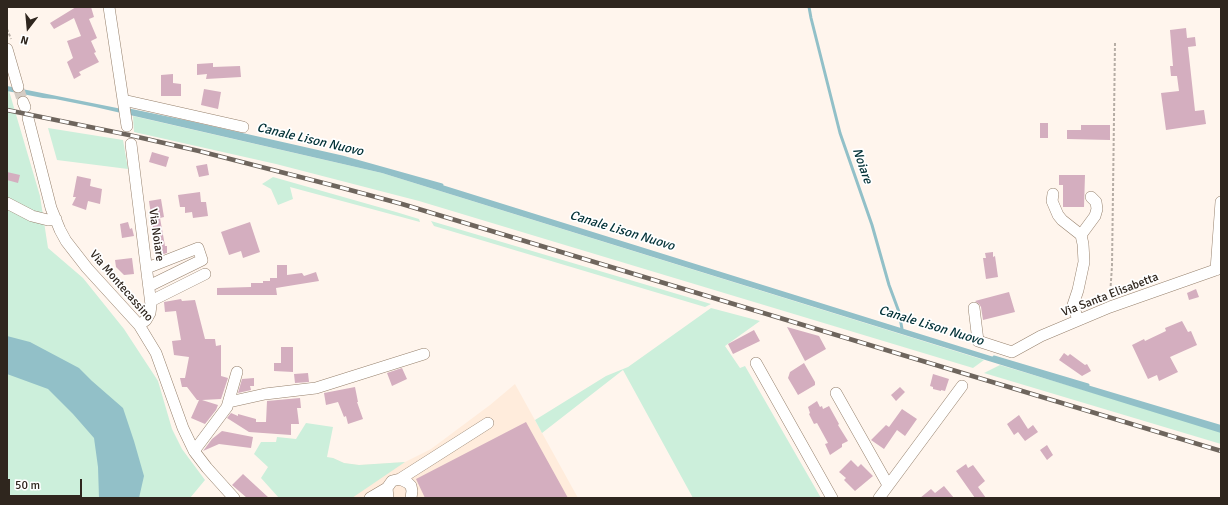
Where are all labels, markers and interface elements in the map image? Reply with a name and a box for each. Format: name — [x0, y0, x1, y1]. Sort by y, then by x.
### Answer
north arrow — [8, 8, 48, 48]
text: N — [19, 33, 30, 47]
water label: Canale Lison Nuovo — [255, 120, 365, 160]
water label: Noiare — [849, 146, 875, 186]
street label: Via Noiare — [145, 208, 167, 262]
water label: Canale Lison Nuovo — [568, 208, 676, 254]
street label: Via Montecassino — [86, 247, 156, 325]
street label: Via Santa Elisabetta — [1059, 270, 1161, 320]
water label: Canale Lison Nuovo — [877, 303, 985, 349]
scale bar — [10, 471, 84, 497]
text: 50 m — [15, 478, 40, 493]

